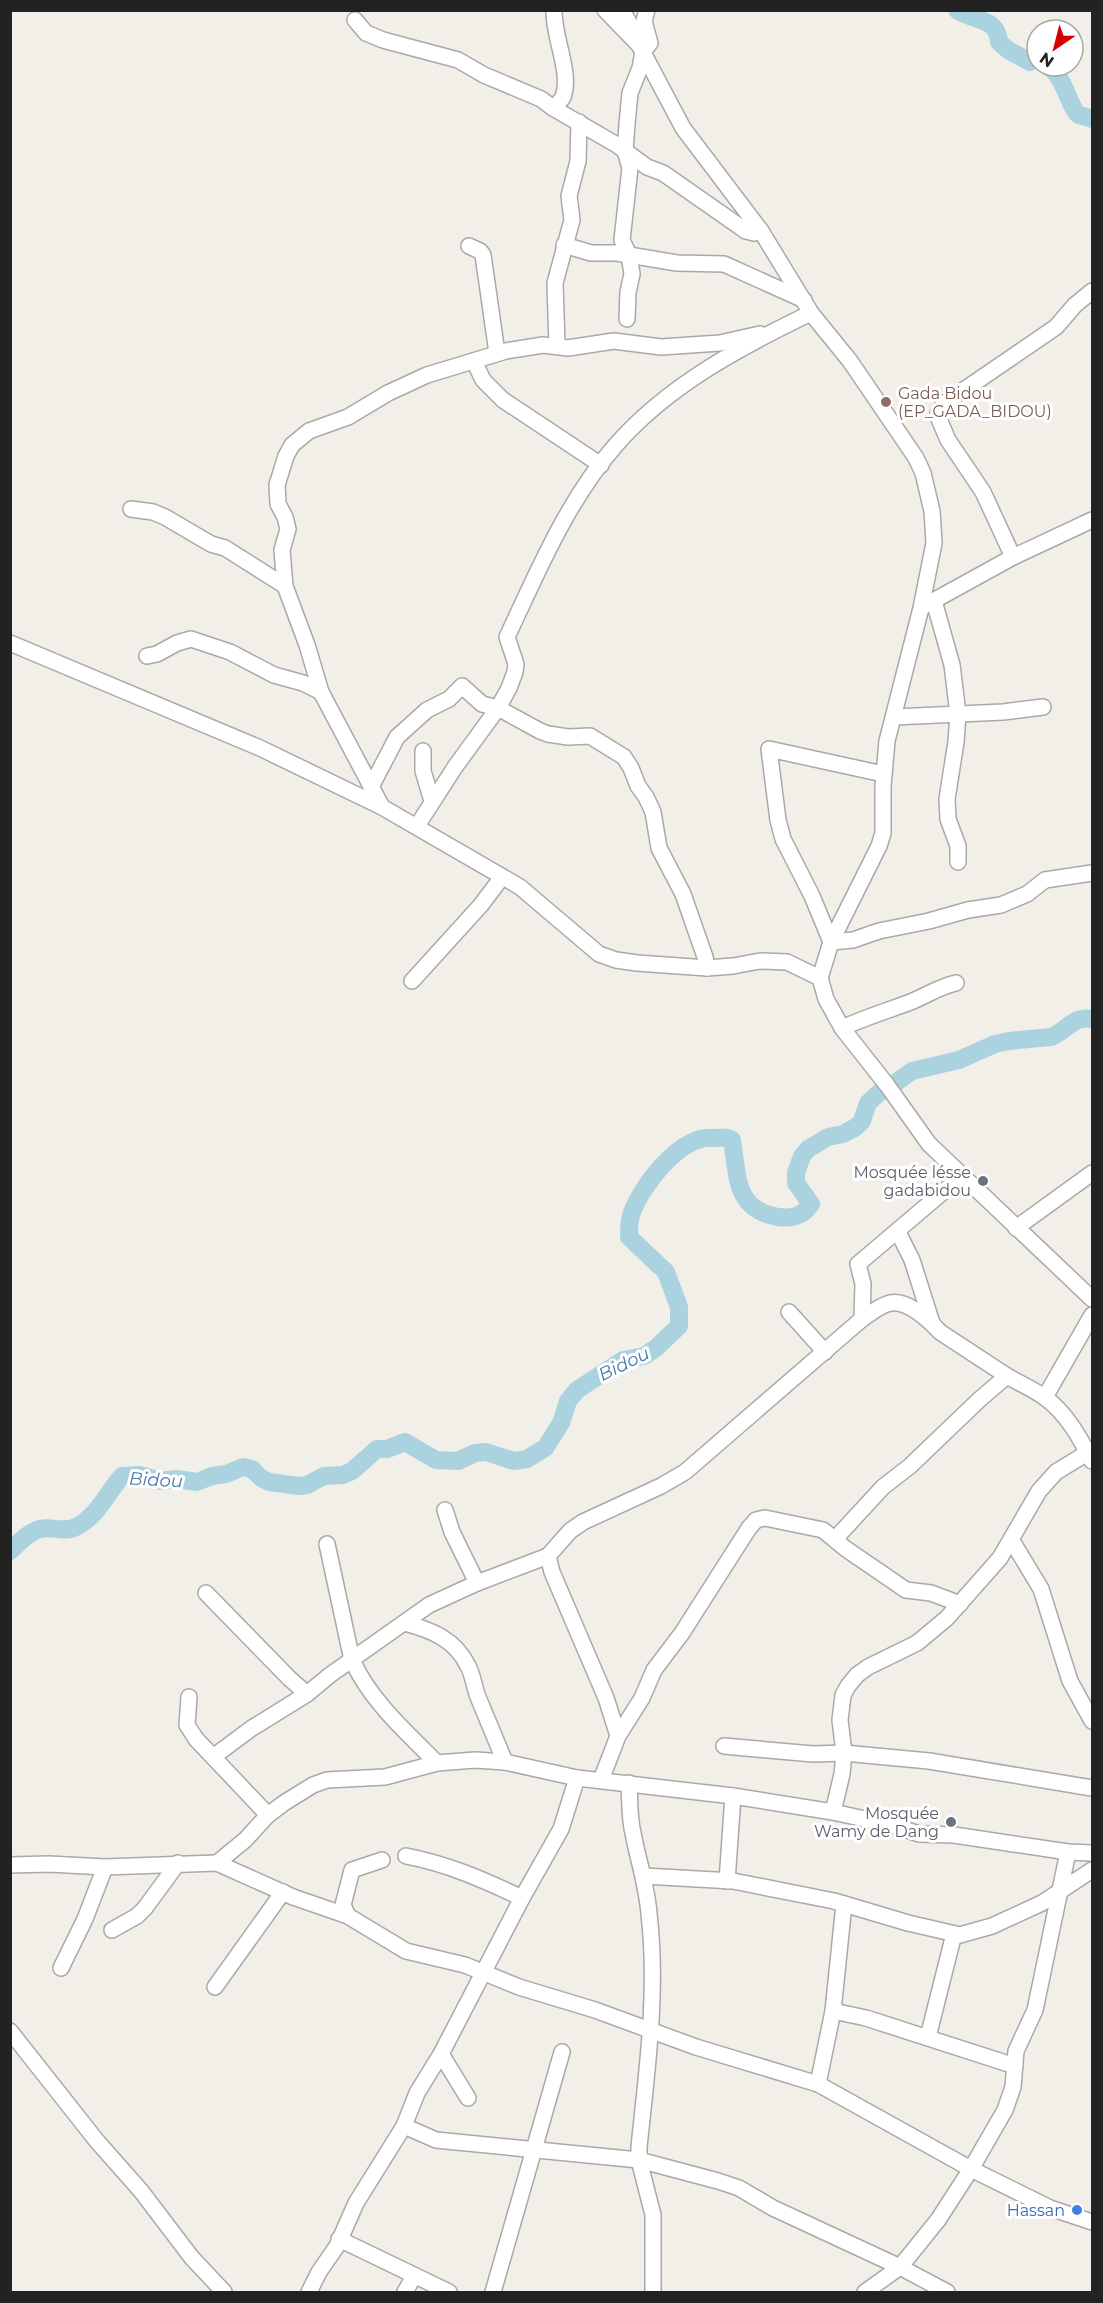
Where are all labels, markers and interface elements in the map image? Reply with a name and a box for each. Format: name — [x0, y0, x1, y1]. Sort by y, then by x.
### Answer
north arrow — [1025, 18, 1085, 78]
text: N — [1036, 48, 1057, 71]
place label: Gada Bidou (EP_GADA_BIDOU) — [898, 384, 1052, 421]
marker: Gada Bidou (EP_GADA_BIDOU) — [879, 395, 893, 409]
place label: Mosquée lésse gadabidou — [854, 1163, 971, 1200]
marker: Mosquée lésse gadabidou — [976, 1174, 990, 1188]
water label: Bidou — [595, 1342, 653, 1386]
water label: Bidou — [128, 1468, 184, 1492]
place label: Mosquée Wamy de Dang — [814, 1804, 939, 1841]
marker: Mosquée Wamy de Dang — [944, 1815, 958, 1829]
place label: Hassan — [1007, 2201, 1065, 2220]
marker: Hassan — [1070, 2203, 1084, 2217]

